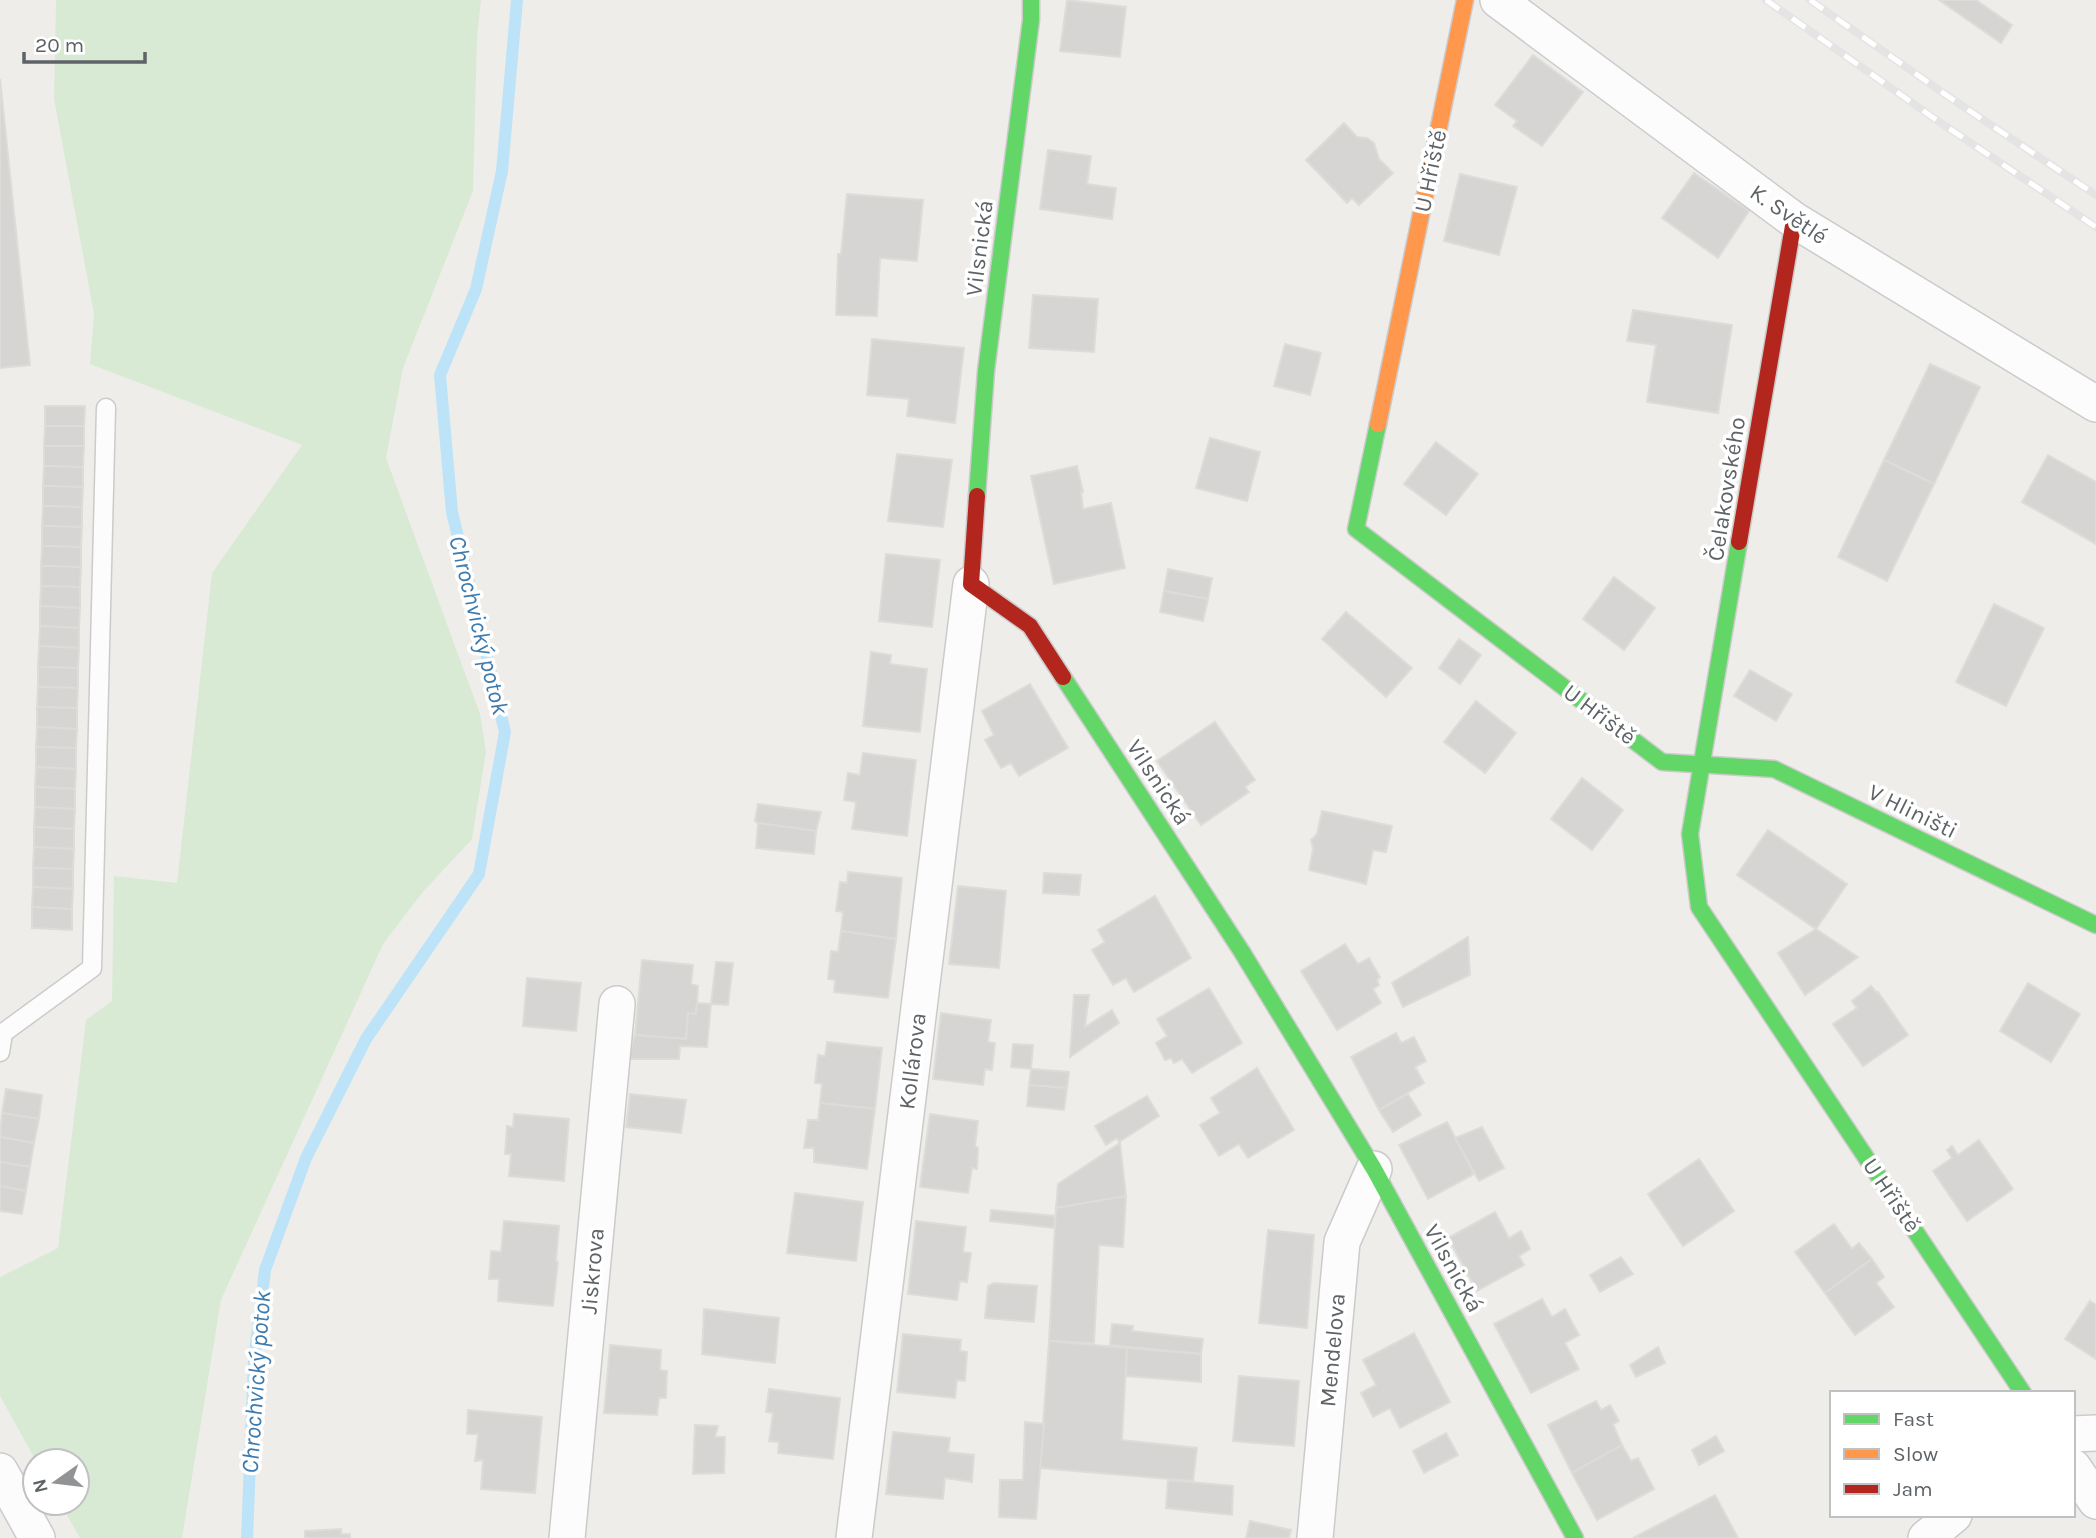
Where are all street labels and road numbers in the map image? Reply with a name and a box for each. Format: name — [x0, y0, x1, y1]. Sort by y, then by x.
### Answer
street label: U Hřiště — [1409, 127, 1452, 215]
street label: K. Světlé — [1745, 179, 1833, 250]
street label: Vilsnická — [960, 199, 999, 298]
street label: Čelakovského — [1702, 415, 1751, 563]
street label: U Hřiště — [1558, 678, 1641, 750]
street label: Vilsnická — [1121, 734, 1196, 830]
street label: V Hliništi — [1864, 778, 1962, 844]
street label: Kollárova — [893, 1011, 932, 1111]
street label: U Hřiště — [1857, 1153, 1926, 1237]
street label: Vilsnická — [1418, 1219, 1489, 1317]
street label: Jiskrova — [575, 1227, 610, 1315]
street label: Mendelova — [1314, 1292, 1351, 1408]

